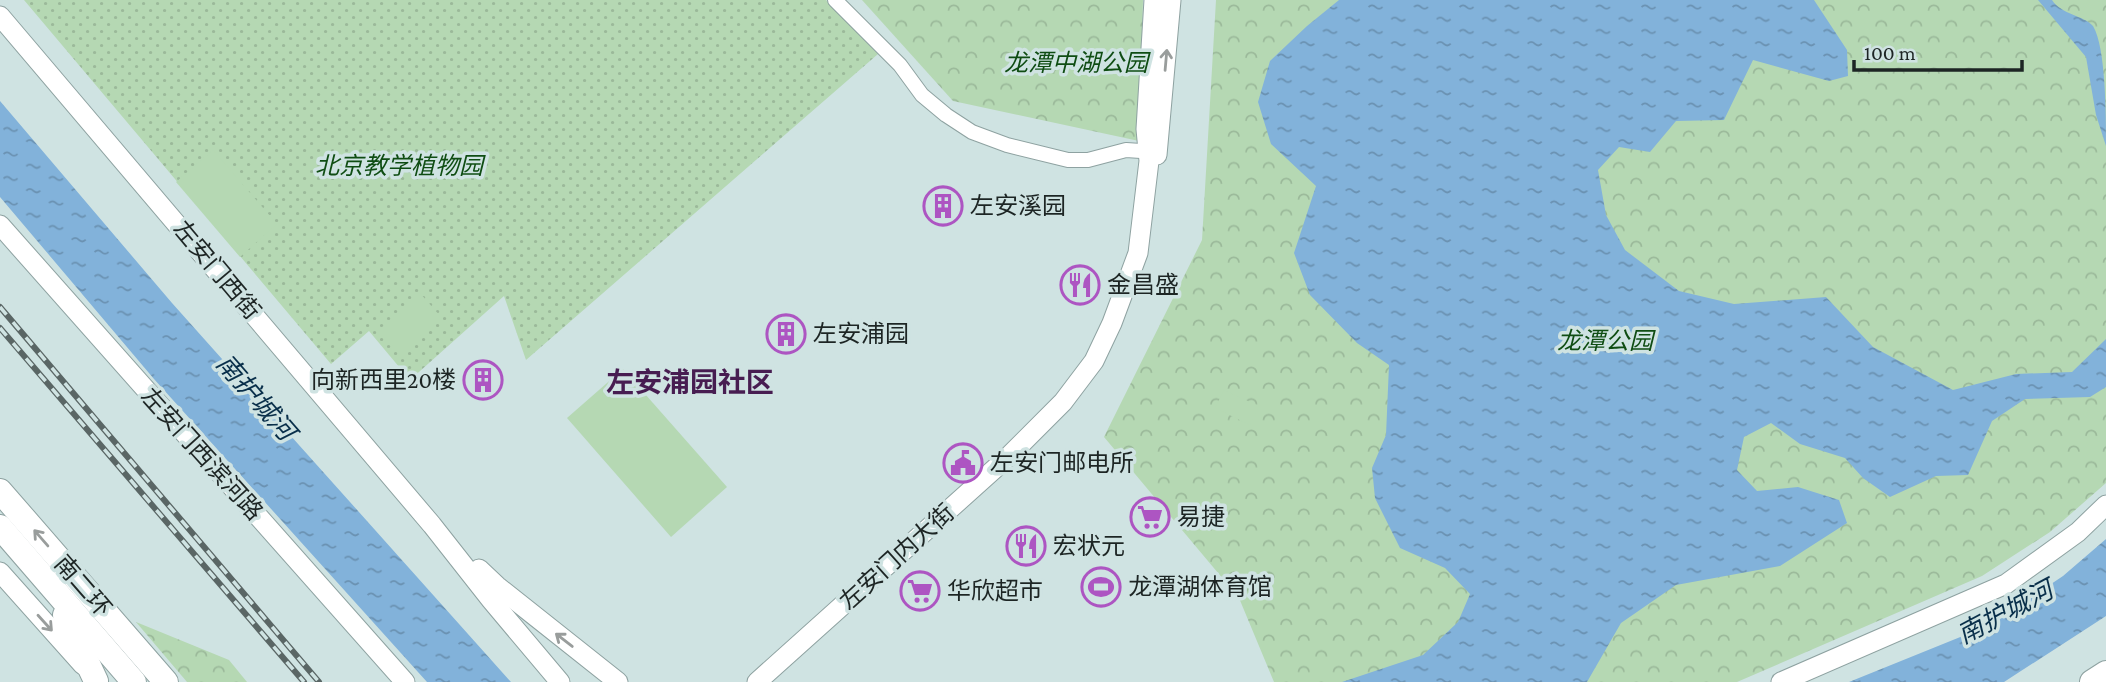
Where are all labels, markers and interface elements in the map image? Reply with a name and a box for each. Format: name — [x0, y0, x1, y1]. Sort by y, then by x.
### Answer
scale bar — [1854, 28, 2022, 72]
text: 100 m — [1864, 41, 1916, 65]
park label: 龙潭中湖公园 — [1004, 49, 1151, 76]
one-way arrow — [1160, 49, 1173, 72]
park label: 北京教学植物园 — [315, 152, 486, 179]
building icon: 左安溪园 — [922, 185, 964, 227]
place label: 左安溪园 — [970, 192, 1066, 219]
street label: 左安门西街 — [168, 215, 266, 324]
restaurant icon: 金昌盛 — [1059, 264, 1101, 306]
place label: 金昌盛 — [1107, 271, 1179, 298]
building icon: 左安浦园 — [765, 313, 807, 355]
place label: 左安浦园 — [813, 320, 909, 347]
park label: 龙潭公园 — [1557, 327, 1656, 354]
water label: 南护城河 — [211, 349, 304, 450]
building icon: 向新西里20楼 — [462, 359, 504, 401]
place label: 向新西里20楼 — [311, 366, 456, 393]
district label: 左安浦园社区 — [606, 367, 774, 398]
street label: 左安门西滨河路 — [136, 382, 269, 525]
public building icon: 左安门邮电所 — [942, 442, 984, 484]
place label: 左安门邮电所 — [990, 449, 1134, 476]
supermarket icon: 易捷 — [1129, 496, 1171, 538]
street label: 左安门内大街 — [834, 498, 959, 615]
place label: 易捷 — [1177, 503, 1225, 530]
restaurant icon: 宏状元 — [1005, 525, 1047, 567]
one-way arrow — [33, 529, 49, 547]
place label: 宏状元 — [1053, 532, 1125, 559]
street label: 南二环 — [50, 550, 117, 622]
sports icon: 龙潭湖体育馆 — [1080, 566, 1122, 608]
supermarket icon: 华欣超市 — [899, 570, 941, 612]
place label: 龙潭湖体育馆 — [1128, 573, 1272, 600]
water label: 南护城河 — [1953, 573, 2062, 650]
place label: 华欣超市 — [947, 577, 1043, 604]
one-way arrow — [37, 614, 53, 632]
one-way arrow — [556, 632, 574, 647]

